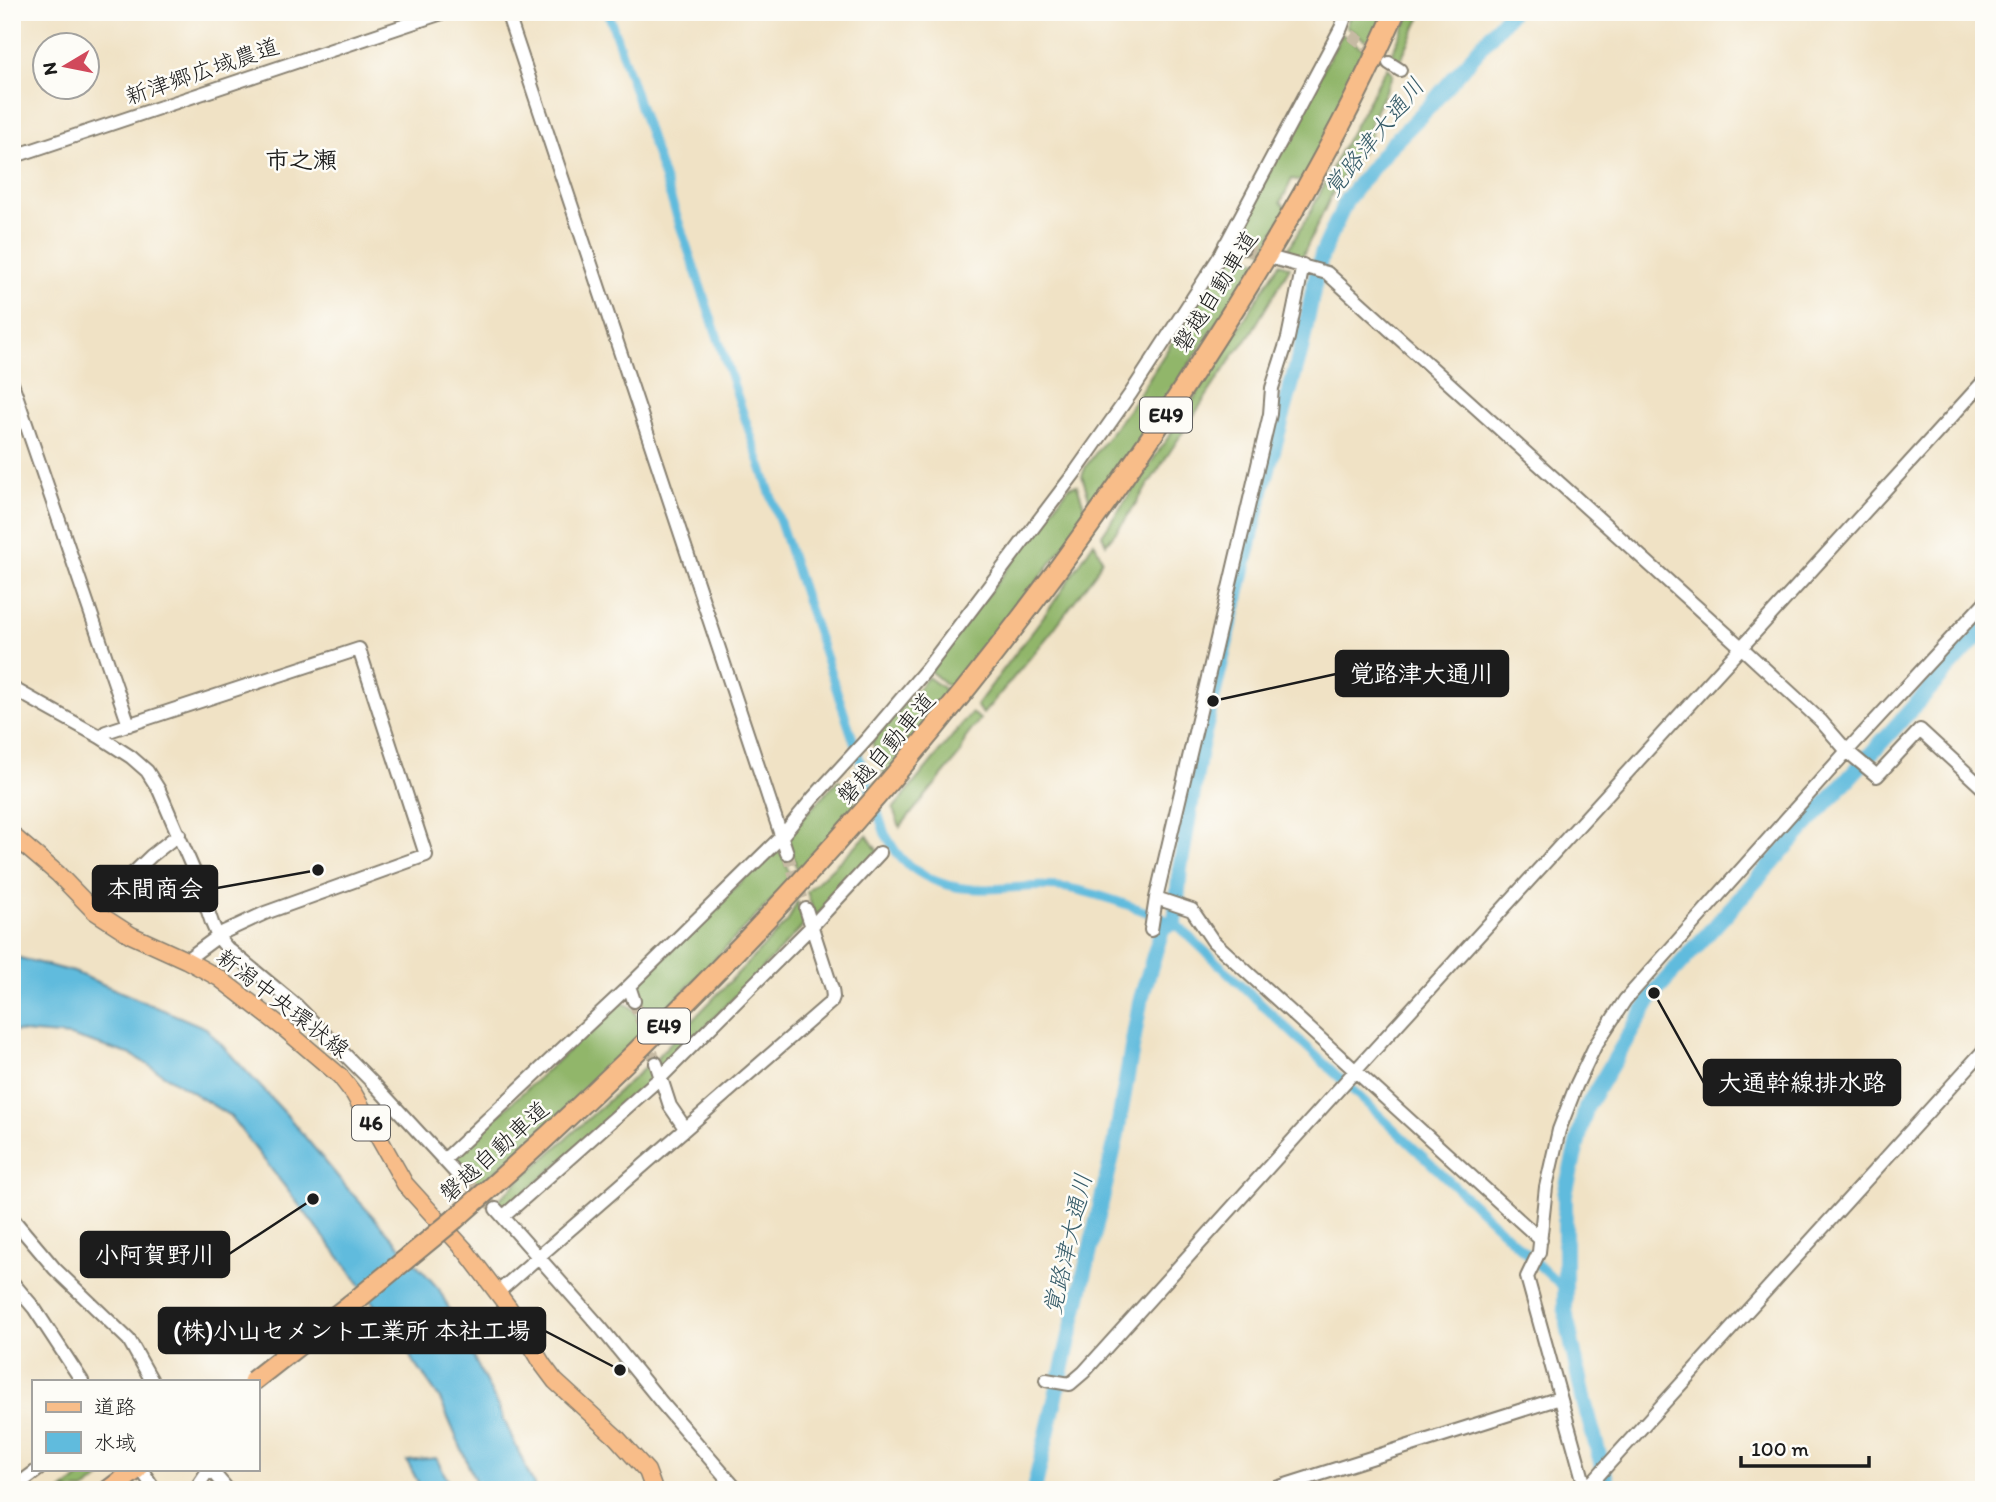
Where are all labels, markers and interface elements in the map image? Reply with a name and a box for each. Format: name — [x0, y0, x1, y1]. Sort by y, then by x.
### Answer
north arrow — [32, 32, 102, 102]
street label: 新津郷広域農道 — [121, 32, 283, 110]
text: N — [37, 61, 62, 77]
water label: 覚路津大通川 — [1317, 72, 1430, 202]
district label: 市之瀬 — [265, 145, 337, 174]
street label: 磐越自動車道 — [1167, 225, 1263, 357]
road number: E49 — [1140, 398, 1192, 432]
callout: 覚路津大通川 — [1336, 651, 1508, 696]
text: 覚路津大通川 — [1350, 659, 1494, 688]
street label: 磐越自動車道 — [831, 686, 941, 810]
callout: 本間商会 — [93, 866, 217, 911]
text: 本間商会 — [107, 874, 203, 903]
street label: 新潟中央環状線 — [211, 942, 355, 1064]
road number: E49 — [638, 1009, 690, 1044]
callout: 大通幹線排水路 — [1704, 1060, 1900, 1105]
text: 大通幹線排水路 — [1718, 1068, 1886, 1097]
street label: 磐越自動車道 — [433, 1094, 555, 1208]
road number: 46 — [352, 1106, 390, 1140]
water label: 覚路津大通川 — [1037, 1170, 1098, 1317]
callout: 小阿賀野川 — [81, 1232, 229, 1277]
text: 小阿賀野川 — [95, 1240, 215, 1269]
callout: (株)小山セメント工業所 本社工場 — [159, 1308, 545, 1353]
text: (株)小山セメント工業所 本社工場 — [173, 1316, 531, 1346]
legend — [32, 1380, 259, 1470]
text: 道路 — [94, 1394, 136, 1419]
scale bar — [1741, 1425, 1868, 1469]
text: 水域 — [94, 1430, 136, 1455]
text: 100 m — [1751, 1436, 1809, 1461]

